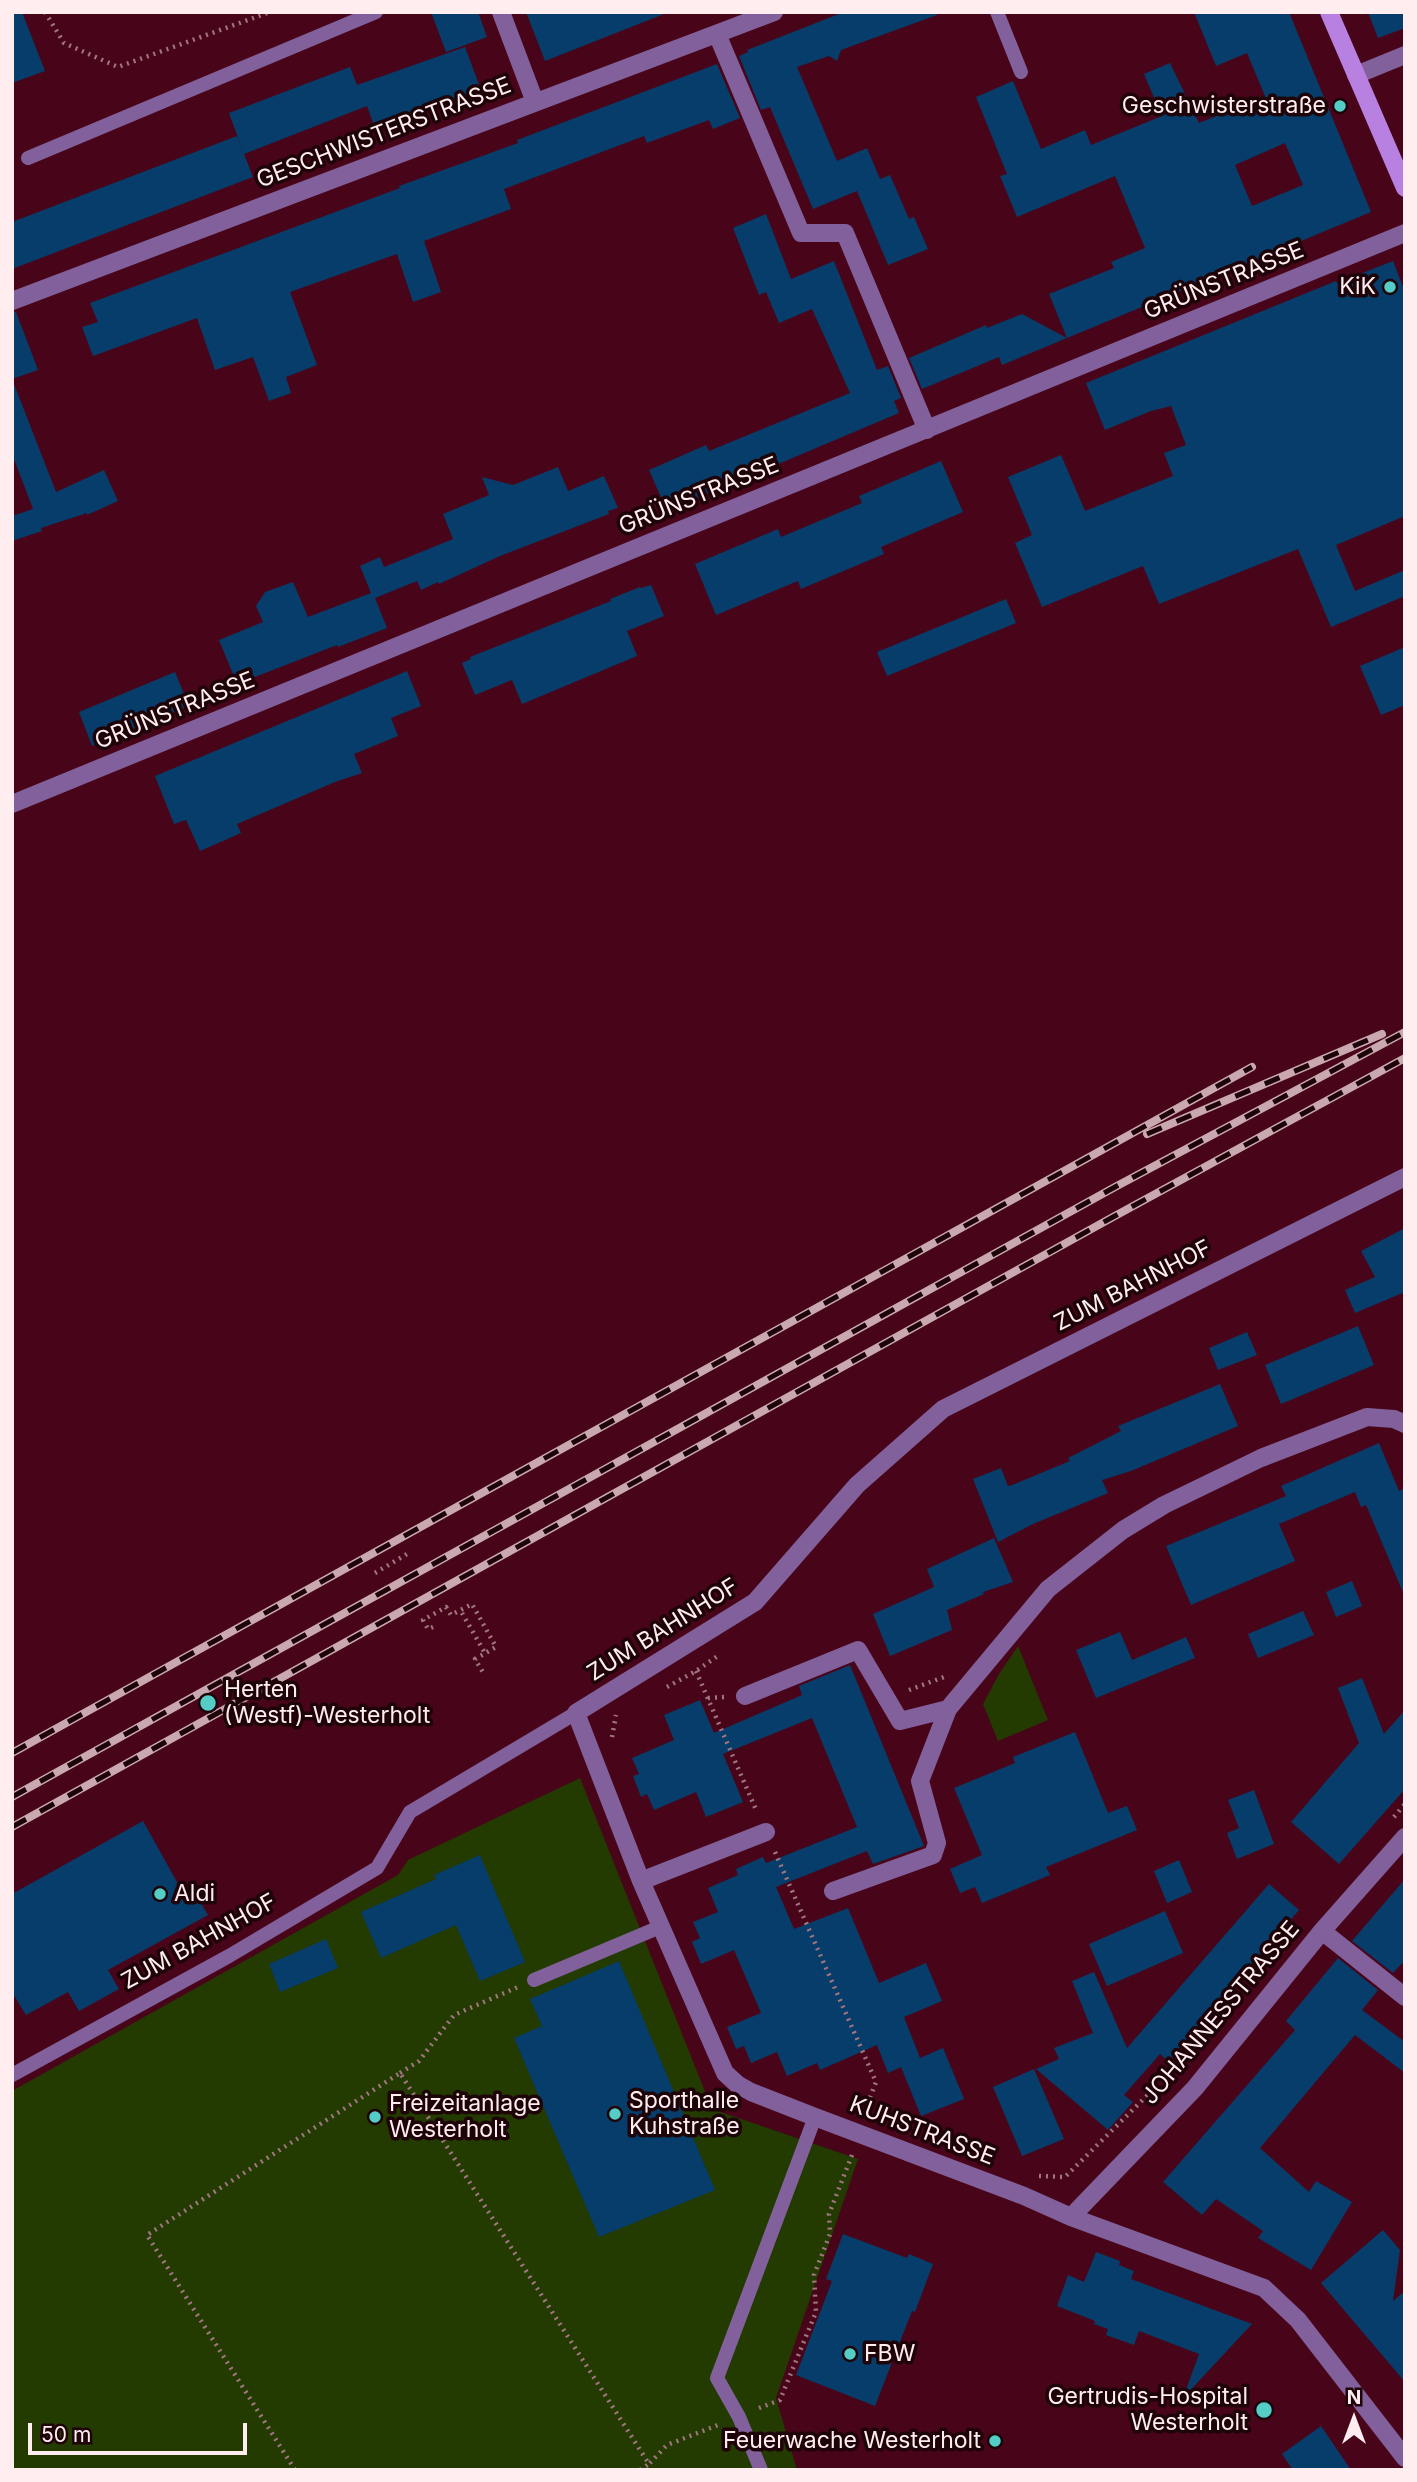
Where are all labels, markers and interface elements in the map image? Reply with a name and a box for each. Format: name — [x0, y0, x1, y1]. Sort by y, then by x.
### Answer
street label: GESCHWISTERSTRASSE — [253, 72, 515, 194]
place label: Geschwisterstraße — [1122, 92, 1326, 120]
marker: Geschwisterstraße — [1332, 98, 1348, 114]
street label: GRÜNSTRASSE — [1140, 236, 1308, 326]
place label: KiK — [1339, 273, 1376, 301]
marker: KiK — [1382, 279, 1398, 295]
street label: GRÜNSTRASSE — [615, 451, 783, 541]
street label: GRÜNSTRASSE — [91, 666, 259, 756]
street label: ZUM BAHNHOF — [1050, 1235, 1216, 1337]
street label: ZUM BAHNHOF — [583, 1573, 743, 1687]
place label: Herten (Westf)-Westerholt — [224, 1676, 430, 1730]
marker: Herten (Westf)-Westerholt — [198, 1693, 218, 1713]
place label: Aldi — [174, 1880, 215, 1908]
marker: Aldi — [152, 1886, 168, 1902]
street label: ZUM BAHNHOF — [117, 1888, 281, 1996]
street label: JOHANNESSTRASSE — [1136, 1916, 1306, 2110]
place label: Sporthalle Kuhstraße — [629, 2087, 740, 2141]
place label: Freizeitanlage Westerholt — [389, 2090, 541, 2144]
street label: KUHSTRASSE — [846, 2091, 998, 2171]
marker: Sporthalle Kuhstraße — [607, 2106, 623, 2122]
marker: Freizeitanlage Westerholt — [367, 2109, 383, 2125]
place label: FBW — [864, 2340, 915, 2368]
marker: FBW — [842, 2346, 858, 2362]
place label: Gertrudis-Hospital Westerholt — [1047, 2383, 1248, 2437]
north arrow — [1319, 2384, 1389, 2454]
text: N — [1347, 2386, 1361, 2409]
marker: Gertrudis-Hospital Westerholt — [1254, 2400, 1274, 2420]
scale bar — [32, 2408, 250, 2452]
text: 50 m — [41, 2422, 91, 2447]
place label: Feuerwache Westerholt — [723, 2427, 981, 2455]
marker: Feuerwache Westerholt — [987, 2433, 1003, 2449]

